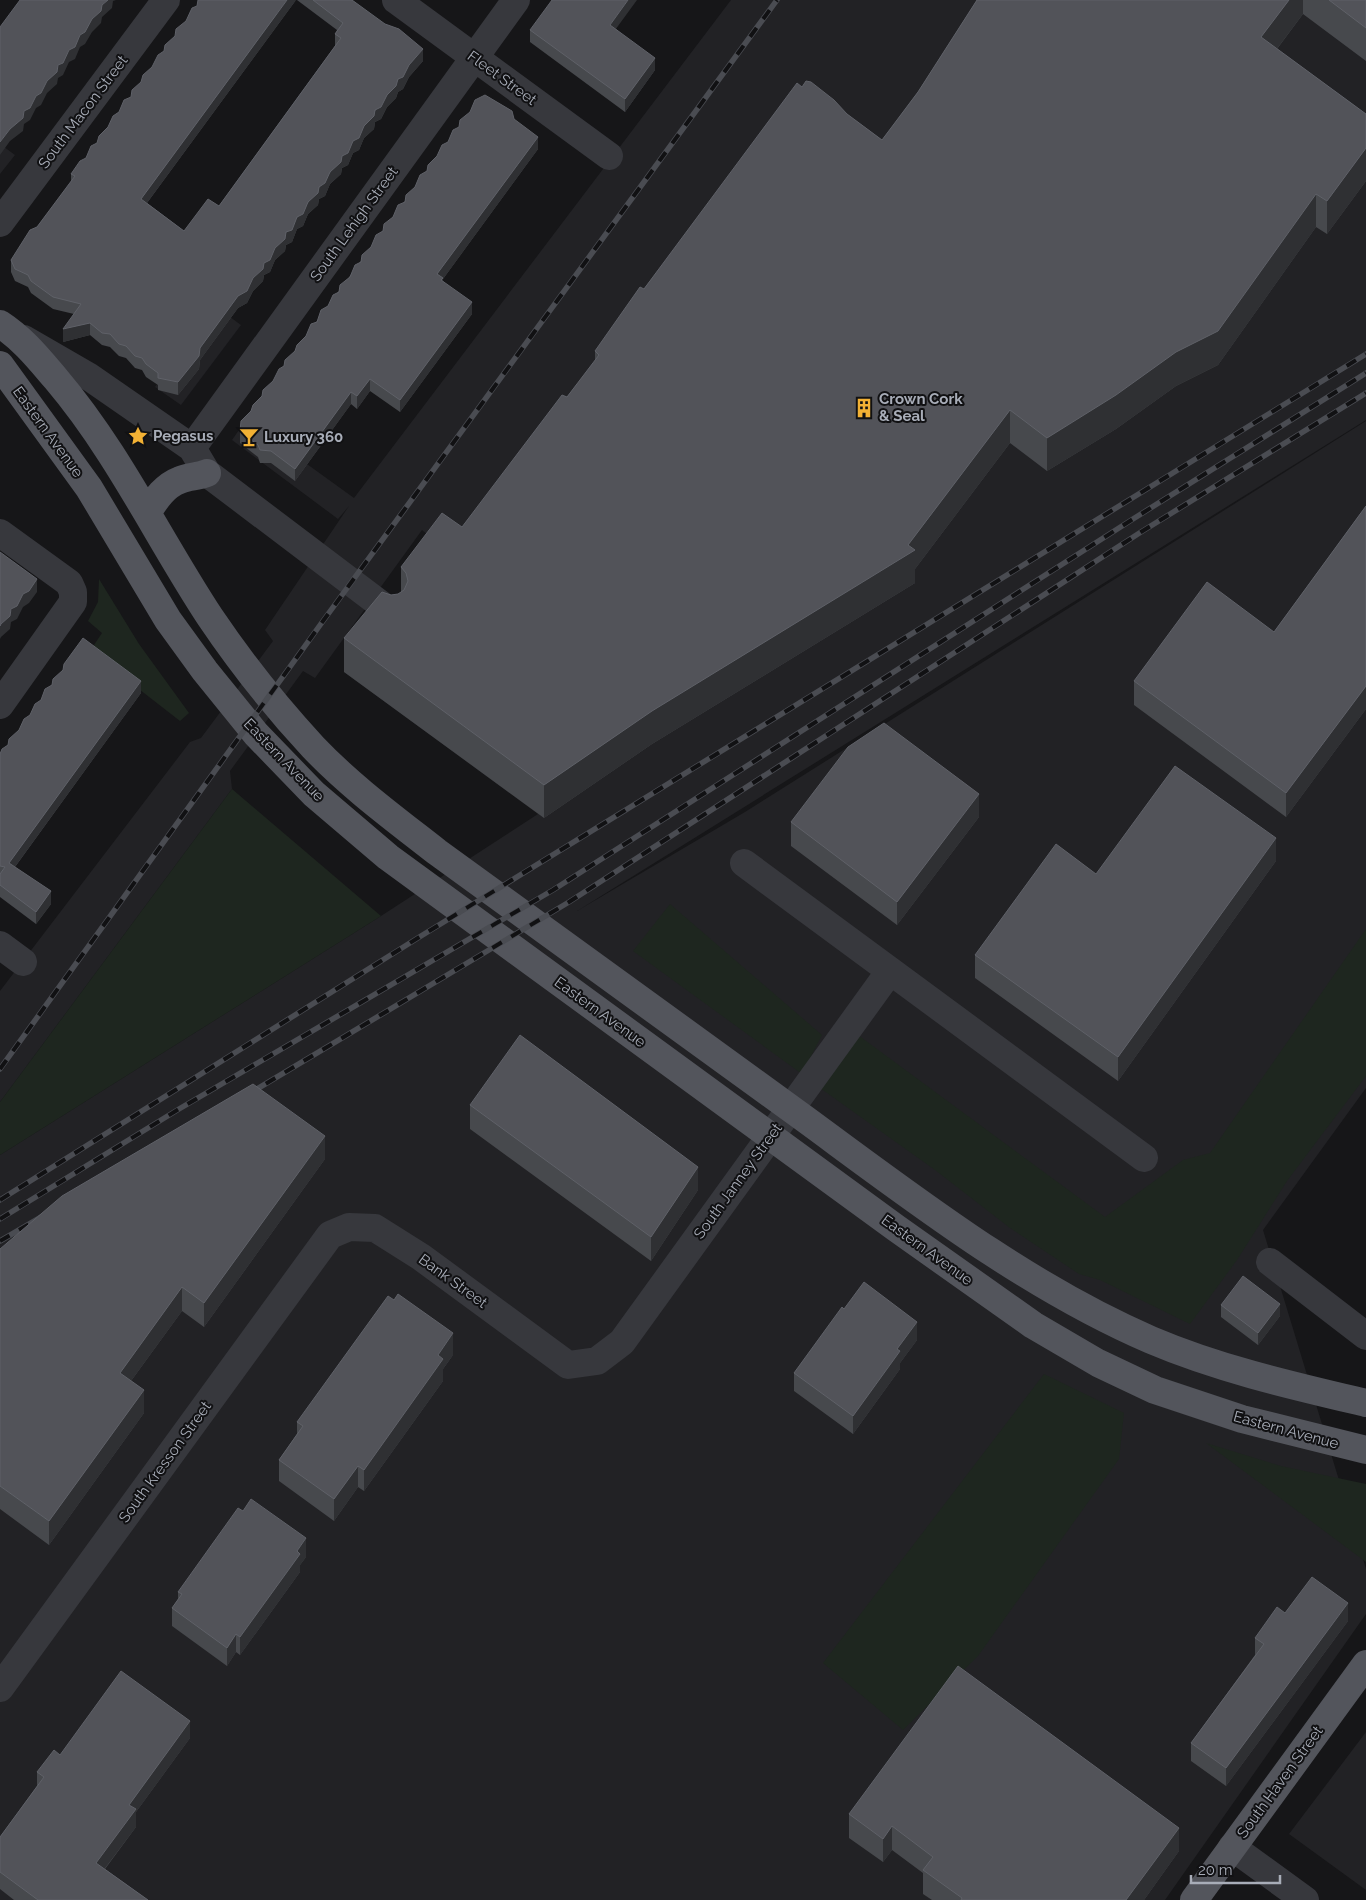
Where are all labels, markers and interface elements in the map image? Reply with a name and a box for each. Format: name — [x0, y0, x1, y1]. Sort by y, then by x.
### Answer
street label: Fleet Street — [464, 47, 540, 109]
street label: South Macon Street — [35, 52, 131, 172]
street label: South Lehigh Street — [306, 163, 402, 285]
street label: Eastern Avenue — [9, 383, 87, 481]
place label: Crown Cork & Seal — [879, 390, 963, 425]
building icon: Crown Cork & Seal — [853, 397, 875, 419]
place icon: Pegasus — [127, 425, 149, 447]
bar icon: Luxury 360 — [238, 426, 260, 448]
place label: Pegasus — [153, 427, 213, 445]
place label: Luxury 360 — [264, 428, 343, 446]
street label: Eastern Avenue — [240, 715, 328, 805]
street label: Eastern Avenue — [551, 973, 649, 1051]
street label: South Janney Street — [690, 1120, 786, 1242]
street label: Eastern Avenue — [878, 1211, 976, 1289]
street label: Bank Street — [415, 1250, 491, 1312]
street label: South Kresson Street — [115, 1398, 215, 1526]
street label: Eastern Avenue — [1231, 1407, 1341, 1453]
street label: South Haven Street — [1233, 1722, 1327, 1842]
scale bar — [1191, 1852, 1280, 1884]
text: 20 m — [1198, 1861, 1233, 1879]

